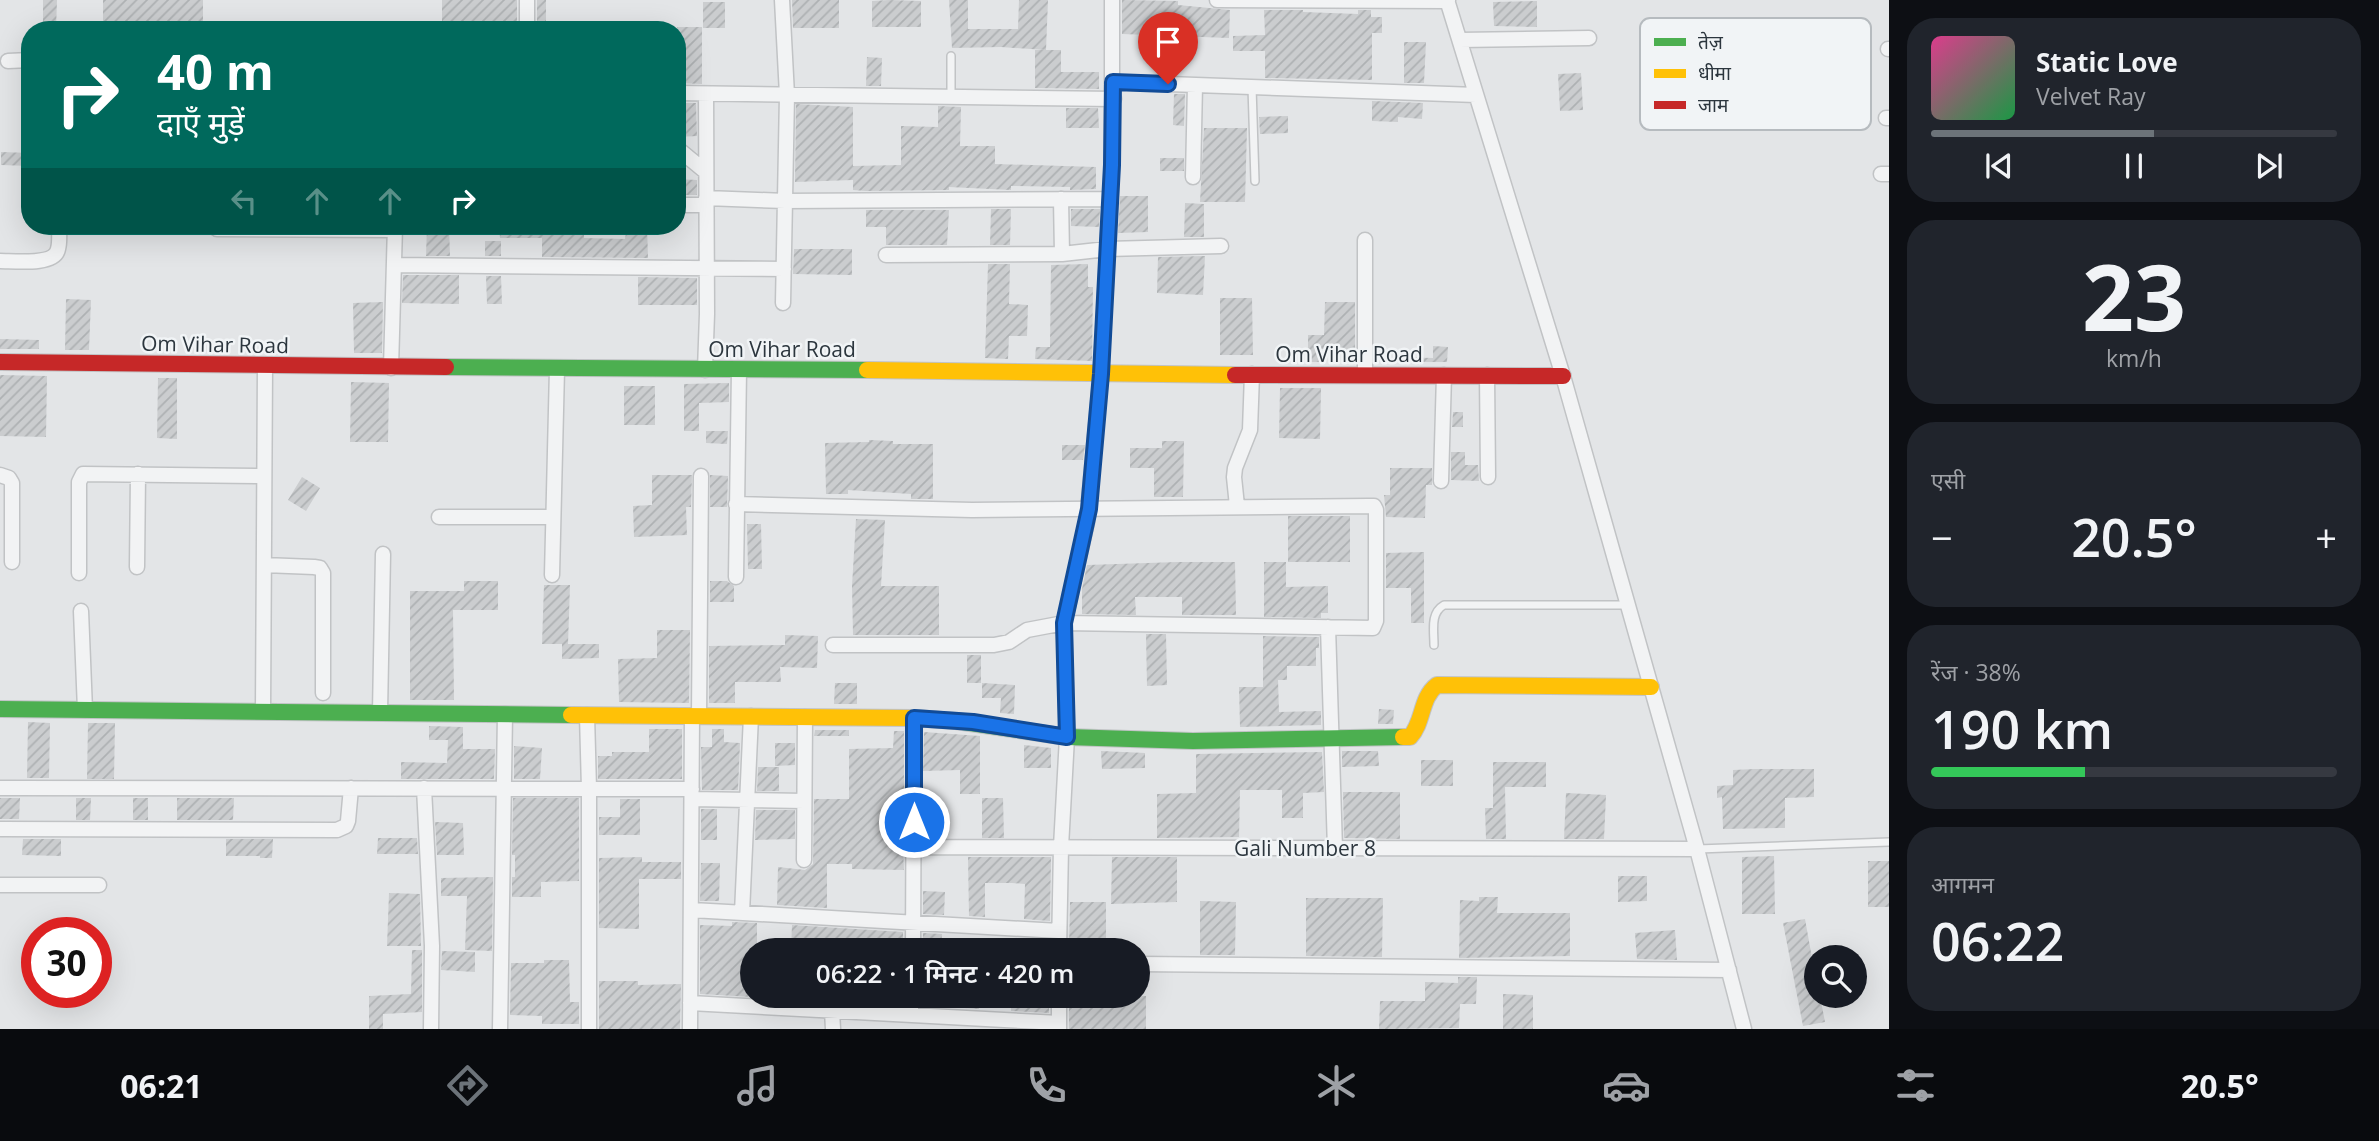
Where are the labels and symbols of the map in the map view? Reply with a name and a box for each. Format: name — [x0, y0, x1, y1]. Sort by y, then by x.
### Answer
pin — [1138, 12.0, 1198, 84]
legend — [1640, 18, 1871, 130]
text: तेज़ — [1698, 29, 1724, 55]
text: धीमा — [1698, 60, 1732, 86]
text: जाम — [1698, 92, 1729, 118]
street label: Om Vihar Road — [141, 329, 289, 359]
street label: Om Vihar Road — [708, 335, 856, 363]
street label: Om Vihar Road — [1275, 340, 1423, 368]
position arrow — [877, 785, 951, 859]
street label: Gali Number 8 — [1234, 834, 1376, 862]
speed limit sign: 30 — [21, 917, 112, 1008]

